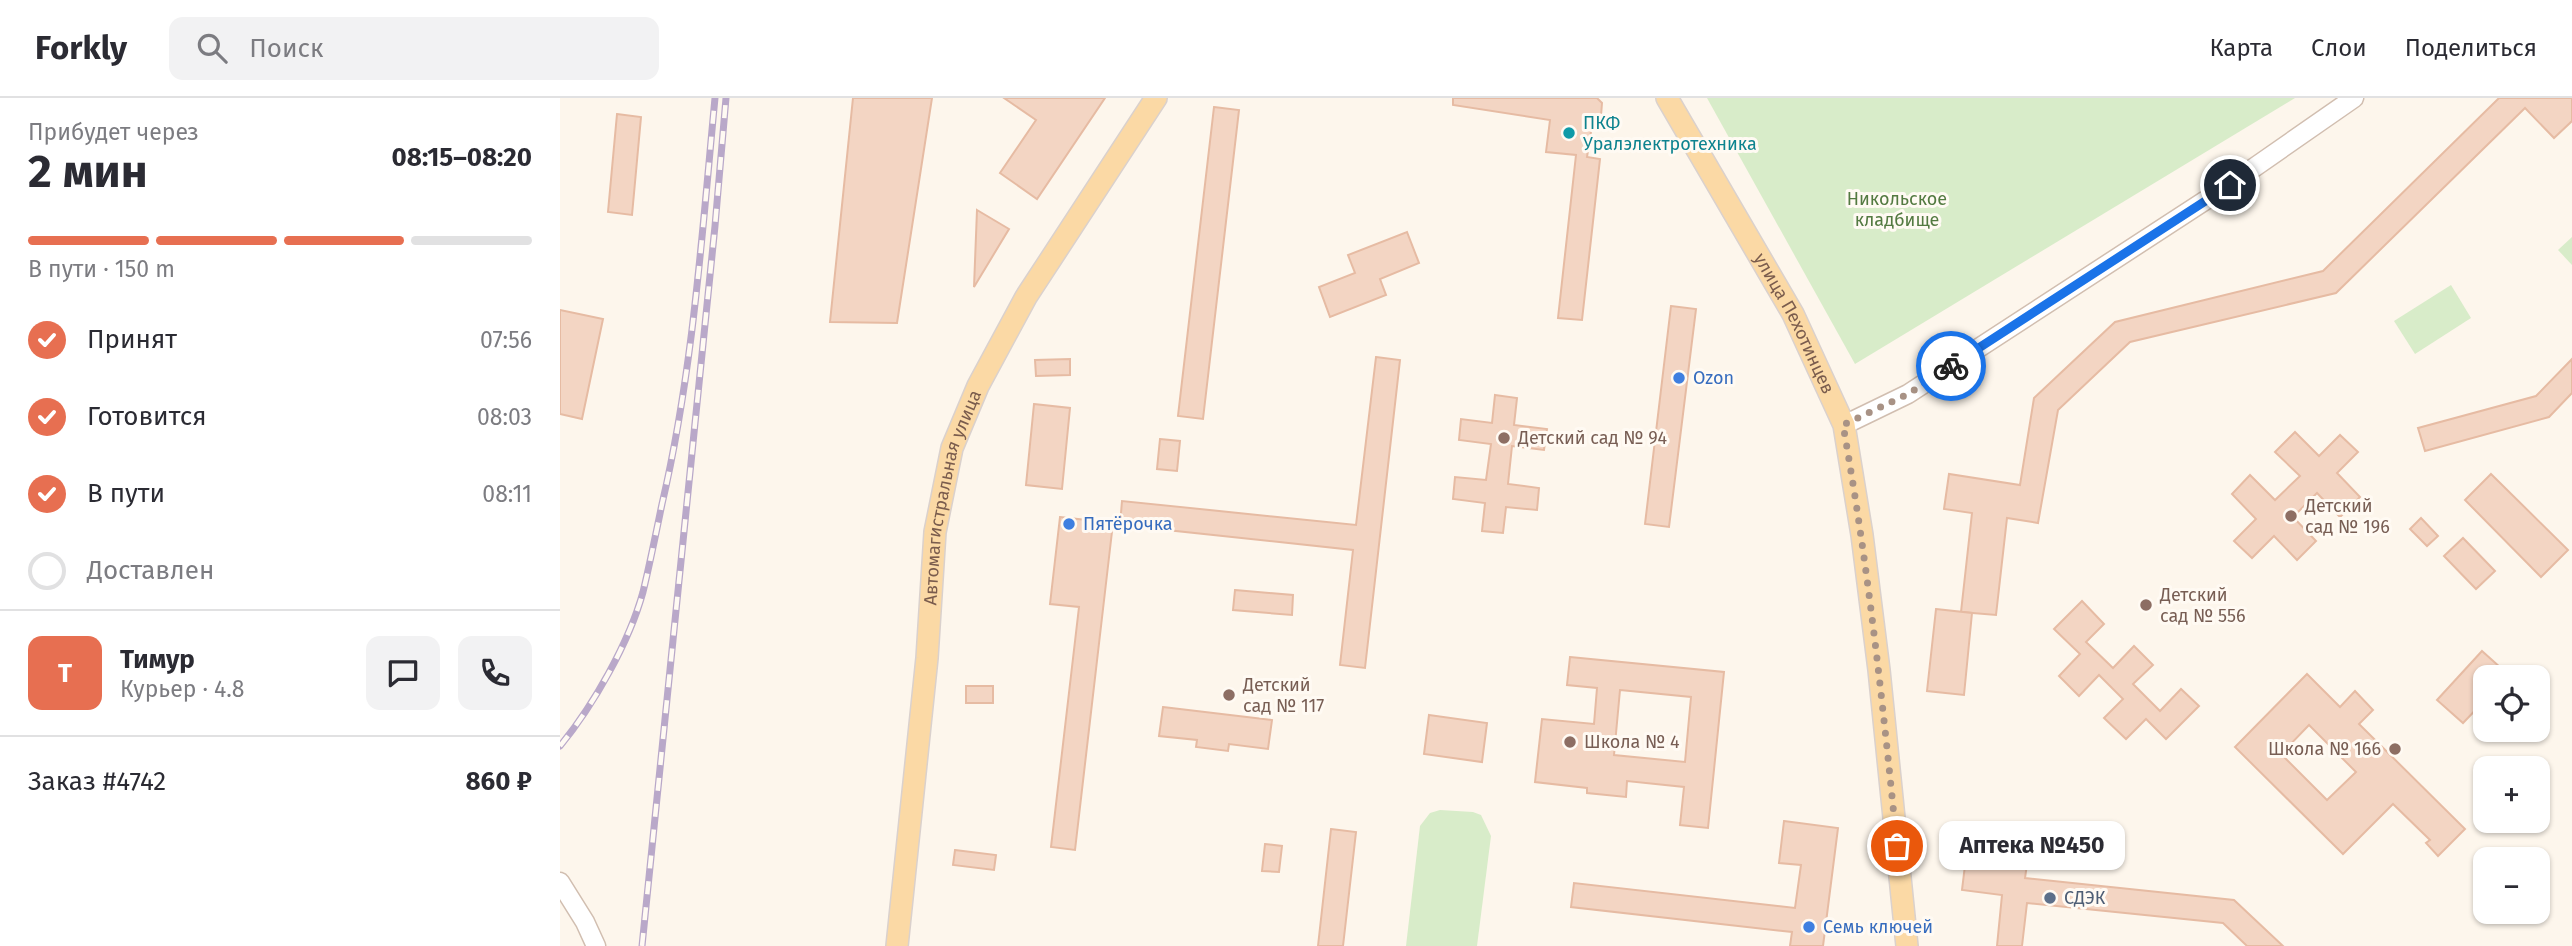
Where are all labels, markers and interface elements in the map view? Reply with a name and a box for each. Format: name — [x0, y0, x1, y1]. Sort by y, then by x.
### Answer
search box — [169, 17, 659, 80]
text: Forkly — [35, 28, 127, 68]
icon: search — [193, 29, 231, 67]
text: Поиск — [249, 33, 323, 64]
text: Карта — [2209, 34, 2273, 62]
text: Слои — [2311, 34, 2367, 62]
text: Поделиться — [2405, 34, 2537, 62]
place label: ПКФ Уралэлектротехника — [1583, 112, 1757, 155]
text: Прибудет через — [28, 118, 199, 146]
marker: ПКФ Уралэлектротехника — [1561, 125, 1577, 141]
text: 08:15–08:20 — [392, 142, 532, 173]
text: 2 мин — [28, 144, 148, 199]
pin — [2200, 155, 2260, 215]
icon: home — [2211, 166, 2249, 204]
park label: Никольское кладбище — [1847, 188, 1947, 231]
street label: улица Пехотинцев — [1749, 249, 1839, 397]
text: В пути · 150 m — [28, 255, 175, 283]
icon: check — [28, 321, 66, 359]
text: Принят — [87, 324, 177, 355]
text: 07:56 — [480, 326, 532, 354]
courier — [1916, 331, 1986, 401]
icon: bike — [1932, 347, 1970, 385]
place label: Ozon — [1693, 367, 1734, 389]
marker: Ozon — [1671, 370, 1687, 386]
street label: Автомагистральная улица — [919, 387, 986, 606]
icon: check — [28, 398, 66, 436]
text: Готовится — [87, 401, 207, 432]
text: 08:03 — [477, 403, 532, 431]
place label: Детский сад № 94 — [1517, 427, 1668, 449]
marker: Детский сад № 94 — [1496, 430, 1512, 446]
icon: check — [28, 475, 66, 513]
text: В пути — [87, 478, 165, 509]
text: 08:11 — [482, 480, 532, 508]
place label: Детский сад № 196 — [2304, 495, 2390, 538]
marker: Детский сад № 196 — [2283, 508, 2299, 524]
place label: Пятёрочка — [1083, 513, 1173, 535]
marker: Пятёрочка — [1061, 516, 1077, 532]
text: Доставлен — [87, 555, 214, 586]
place label: Детский сад № 556 — [2159, 584, 2246, 627]
marker: Детский сад № 556 — [2138, 597, 2154, 613]
button: chat — [366, 636, 440, 710]
button: phone — [458, 636, 532, 710]
text: Тимур — [120, 644, 195, 675]
text: Т — [58, 658, 72, 689]
map controls — [2473, 665, 2550, 924]
button: locate — [2473, 665, 2550, 742]
place label: Детский сад № 117 — [1242, 674, 1324, 717]
text: Курьер · 4.8 — [120, 675, 245, 703]
marker: Детский сад № 117 — [1221, 687, 1237, 703]
place label: Школа № 4 — [1584, 731, 1680, 753]
marker: Школа № 4 — [1562, 734, 1578, 750]
place label: Школа № 166 — [2268, 738, 2381, 760]
marker: Школа № 166 — [2387, 741, 2403, 757]
button: + — [2473, 756, 2550, 833]
text: Заказ #4742 — [28, 766, 166, 797]
text: 860 ₽ — [465, 766, 532, 797]
pin — [1867, 816, 1927, 876]
callout: Аптека №450 — [1939, 822, 2124, 870]
icon: bag — [1878, 827, 1916, 865]
text: Аптека №450 — [1960, 831, 2104, 859]
button: − — [2473, 847, 2550, 924]
place label: СДЭК — [2064, 887, 2106, 909]
marker: СДЭК — [2042, 890, 2058, 906]
place label: Семь ключей — [1823, 916, 1933, 938]
marker: Семь ключей — [1801, 919, 1817, 935]

